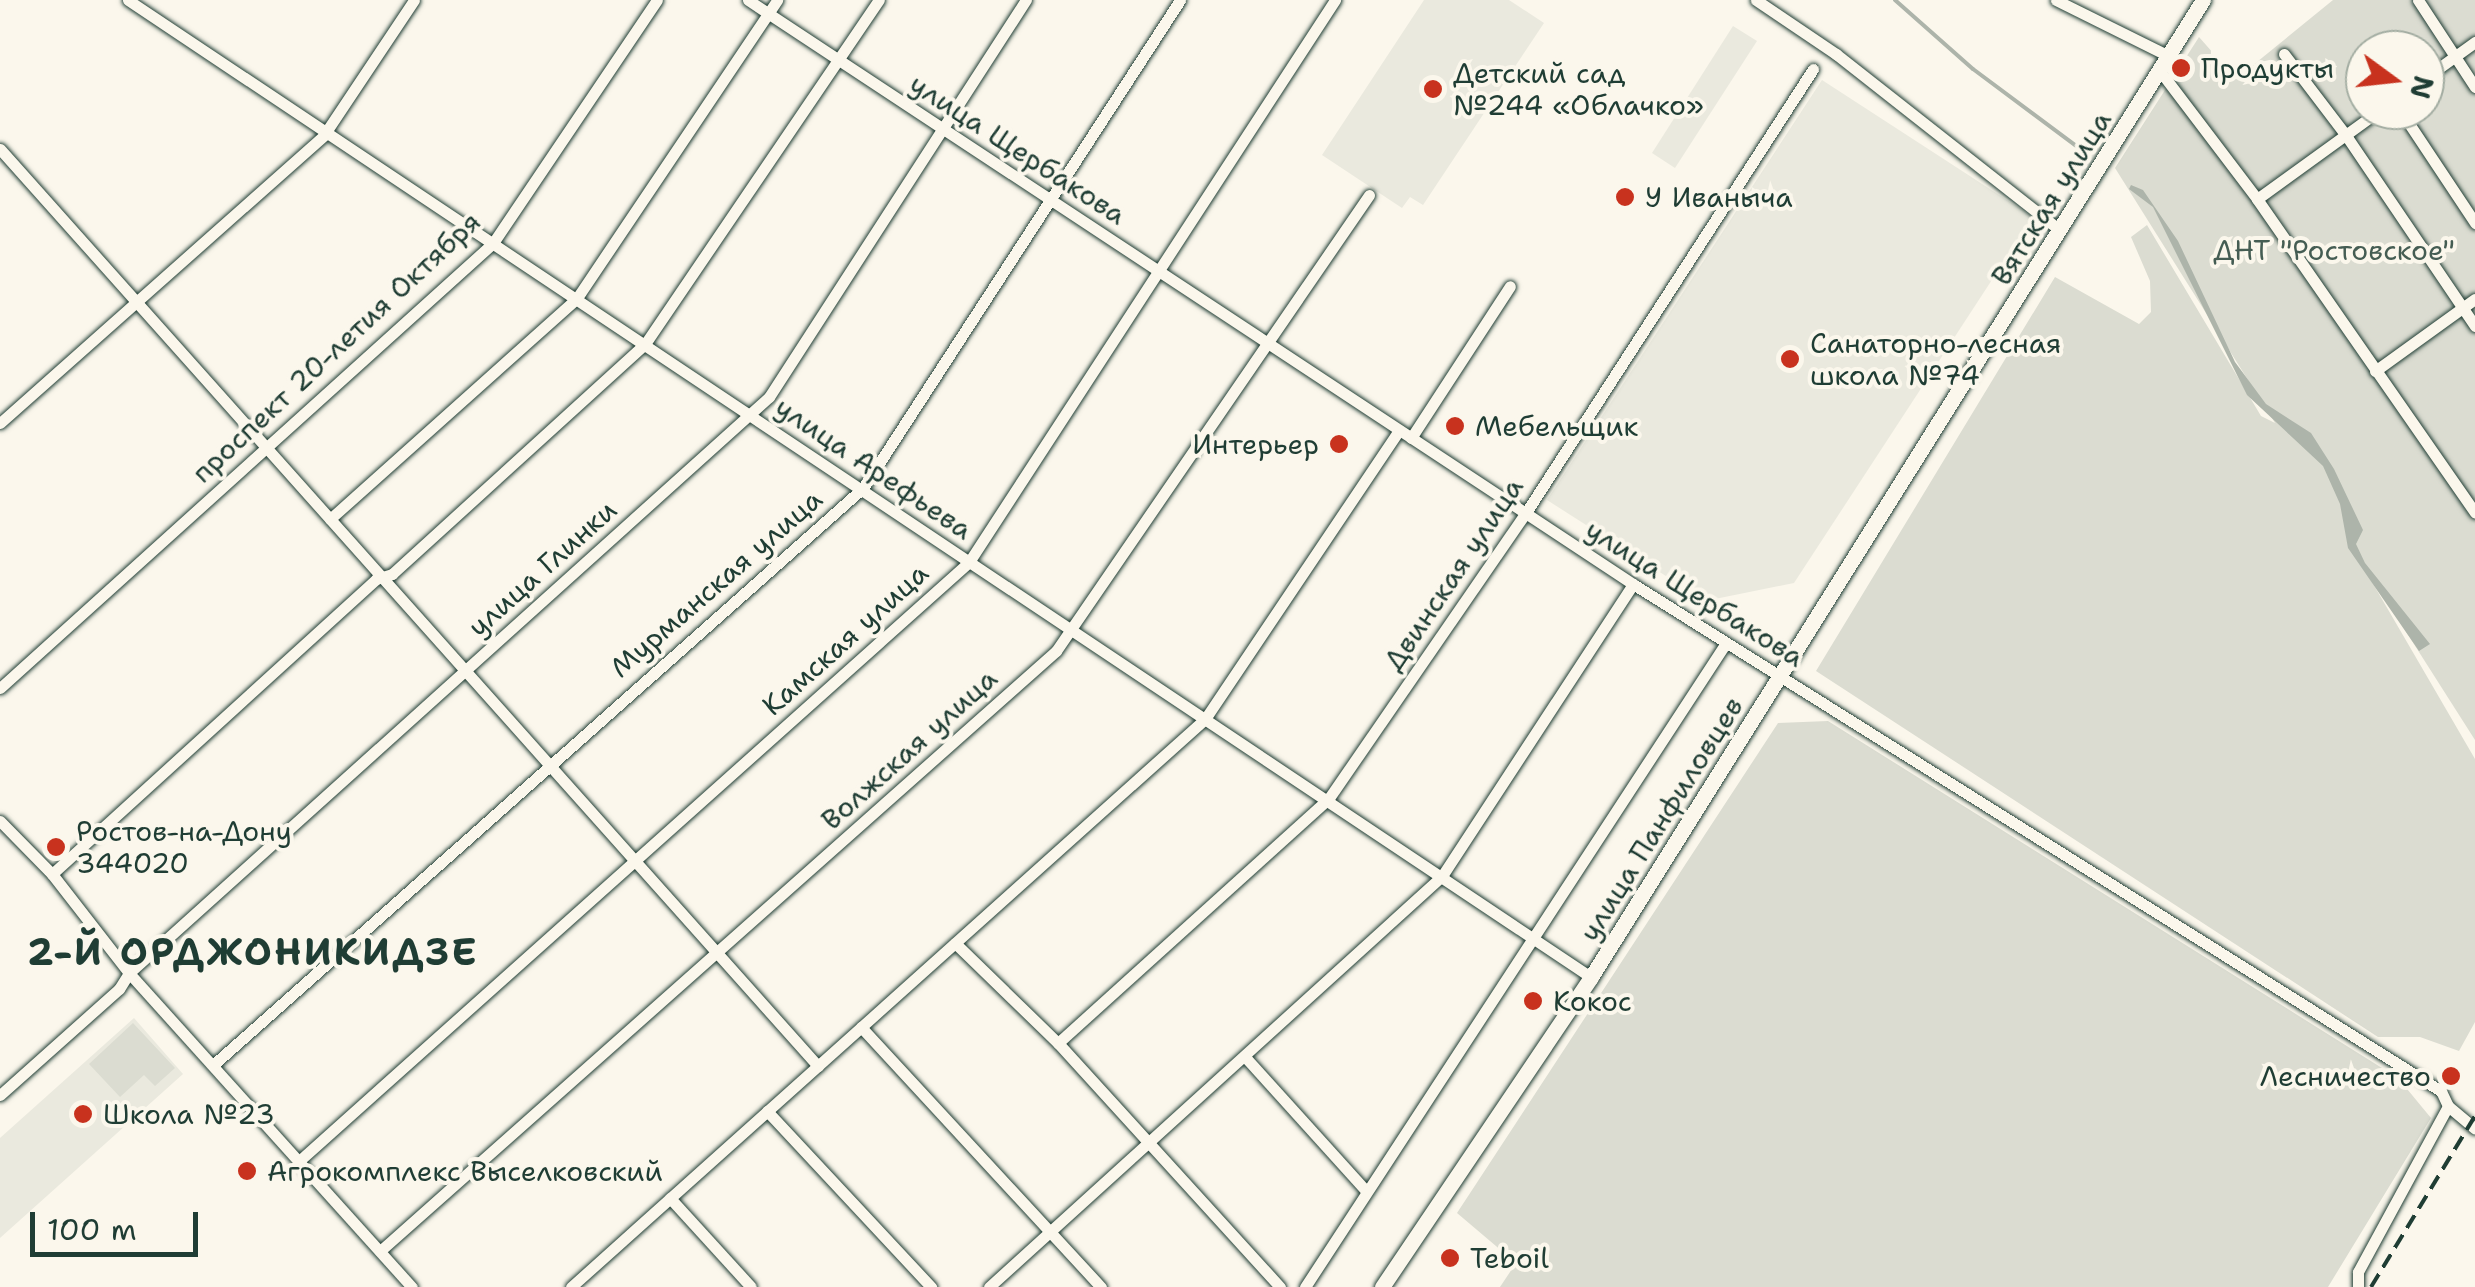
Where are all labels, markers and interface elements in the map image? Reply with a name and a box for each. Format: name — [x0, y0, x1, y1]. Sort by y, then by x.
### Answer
north arrow — [2345, 30, 2445, 130]
place label: Продукты — [2201, 51, 2334, 85]
place label: Детский сад №244 «Облачко» — [1453, 56, 1704, 122]
marker: Продукты — [2170, 57, 2192, 79]
street label: улица Щербакова — [904, 66, 1132, 232]
text: N — [2401, 72, 2443, 103]
marker: Детский сад №244 «Облачко» — [1422, 78, 1444, 100]
street label: Вятская улица — [1984, 105, 2118, 291]
place label: У Иваныча — [1645, 180, 1793, 214]
marker: У Иваныча — [1614, 186, 1636, 208]
street label: проспект 20-летия Октября — [185, 204, 487, 490]
park label: ДНТ "Ростовское" — [2213, 233, 2455, 267]
place label: Санаторно-лесная школа №74 — [1810, 326, 2061, 392]
marker: Санаторно-лесная школа №74 — [1779, 348, 1801, 370]
street label: улица Арефьева — [769, 390, 979, 546]
place label: Мебельщик — [1475, 409, 1638, 443]
marker: Мебельщик — [1444, 415, 1466, 437]
place label: Интерьер — [1192, 427, 1319, 461]
marker: Интерьер — [1328, 433, 1350, 455]
street label: Двинская улица — [1376, 471, 1530, 677]
street label: Мурманская улица — [603, 482, 829, 684]
street label: улица Глинки — [461, 493, 623, 643]
street label: улица Щербакова — [1580, 512, 1810, 674]
street label: Камская улица — [755, 556, 935, 722]
street label: Волжская улица — [814, 661, 1004, 837]
street label: улица Панфиловцев — [1572, 691, 1750, 947]
place label: Ростов-на-Дону 344020 — [76, 814, 292, 880]
marker: Ростов-на-Дону 344020 — [45, 836, 67, 858]
district label: 2-Й ОРДЖОНИКИДЗЕ — [27, 929, 479, 975]
place label: Кокос — [1553, 984, 1632, 1018]
marker: Кокос — [1522, 990, 1544, 1012]
place label: Лесничество — [2260, 1059, 2431, 1093]
marker: Лесничество — [2440, 1065, 2462, 1087]
place label: Школа №23 — [103, 1097, 275, 1131]
marker: Школа №23 — [72, 1103, 94, 1125]
place label: Агрокомплекс Выселковский — [267, 1154, 663, 1188]
marker: Агрокомплекс Выселковский — [236, 1160, 258, 1182]
scale bar — [35, 1192, 202, 1254]
text: 100 m — [47, 1209, 137, 1250]
place label: Teboil — [1470, 1241, 1549, 1275]
marker: Teboil — [1439, 1247, 1461, 1269]

